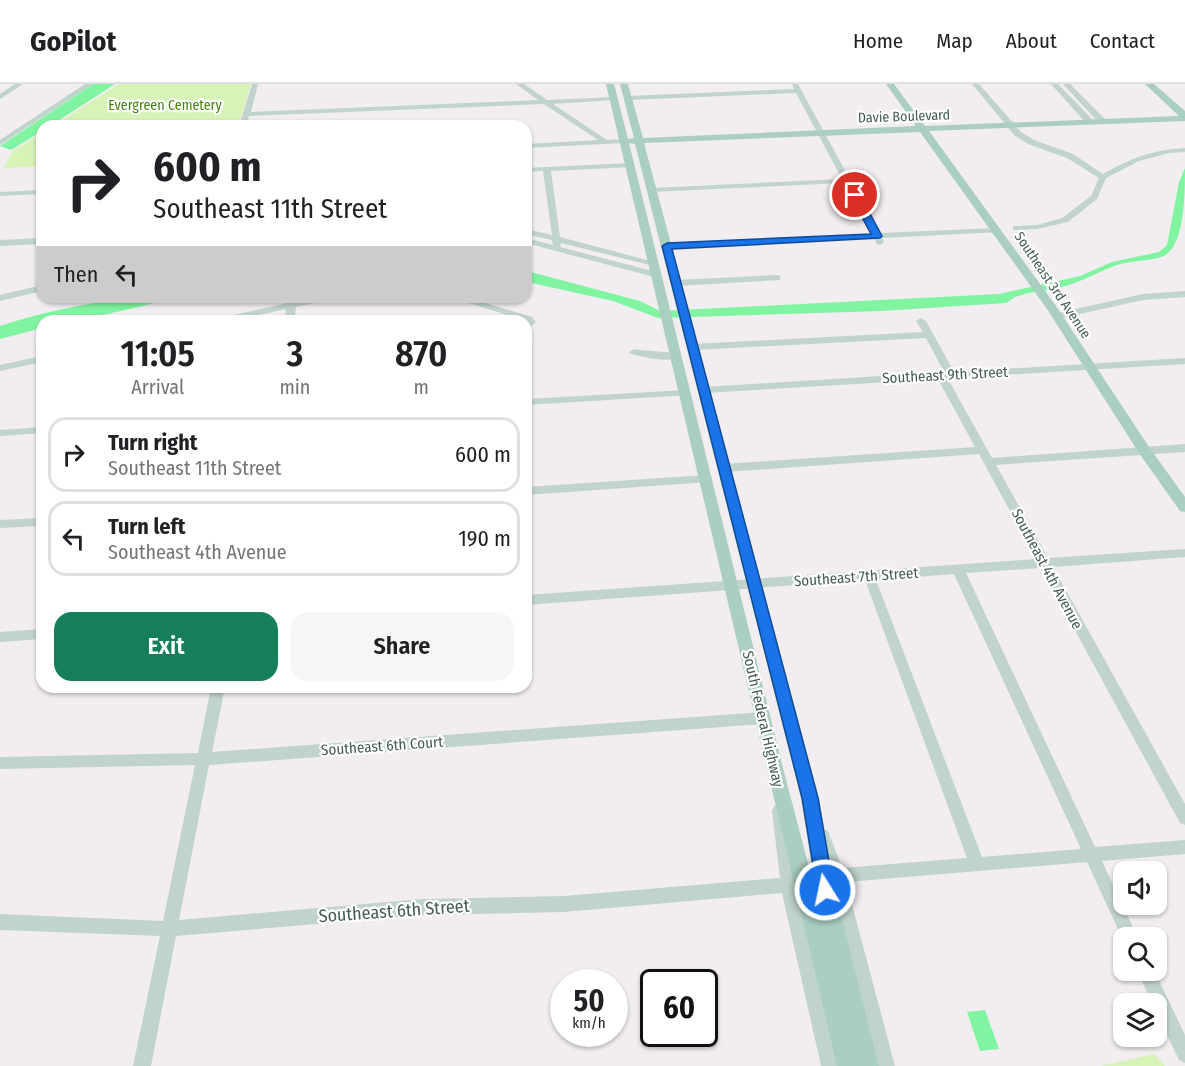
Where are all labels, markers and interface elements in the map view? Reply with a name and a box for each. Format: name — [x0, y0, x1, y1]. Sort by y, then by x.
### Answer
text: GoPilot — [30, 25, 116, 58]
text: Home — [853, 28, 903, 54]
text: Map — [936, 28, 973, 54]
text: About — [1006, 28, 1057, 54]
text: Contact — [1090, 28, 1155, 54]
park label: Evergreen Cemetery — [108, 97, 222, 114]
street label: Davie Boulevard — [858, 106, 950, 127]
text: 600 m — [153, 142, 262, 192]
icon: right — [54, 144, 132, 222]
pin — [829, 169, 880, 220]
icon: arrive — [838, 178, 871, 211]
text: Southeast 11th Street — [153, 193, 387, 225]
street label: Southeast 3rd Avenue — [1011, 229, 1095, 342]
icon: left — [110, 258, 143, 291]
text: Then — [54, 261, 98, 288]
text: 11:05 — [121, 332, 195, 376]
text: 3 — [286, 332, 303, 376]
text: 870 — [395, 332, 447, 376]
street label: Southeast 9th Street — [882, 363, 1008, 387]
text: Arrival — [131, 375, 184, 399]
text: min — [279, 375, 310, 399]
text: m — [413, 375, 429, 399]
text: Turn right — [108, 429, 197, 456]
icon: right — [57, 438, 90, 471]
text: 600 m — [455, 441, 511, 468]
text: Southeast 11th Street — [108, 456, 281, 480]
street label: Southeast 4th Avenue — [1008, 506, 1086, 632]
text: Turn left — [108, 513, 186, 540]
icon: left — [57, 522, 90, 555]
text: 190 m — [458, 525, 511, 552]
text: Southeast 4th Avenue — [108, 540, 287, 564]
street label: Southeast 7th Street — [793, 564, 919, 590]
button: Exit — [54, 612, 278, 681]
button: Share — [290, 612, 514, 681]
street label: South Federal Highway — [739, 649, 787, 789]
street label: Southeast 6th Court — [320, 733, 444, 759]
position arrow — [793, 858, 857, 922]
map controls — [1113, 861, 1167, 1047]
button: sound — [1113, 861, 1167, 915]
street label: Southeast 6th Street — [318, 895, 470, 927]
button: search — [1113, 927, 1167, 981]
speed limit sign: 60 — [640, 969, 718, 1047]
text: 50 — [573, 983, 605, 1019]
button: layers — [1113, 993, 1167, 1047]
text: km/h — [572, 1014, 606, 1032]

